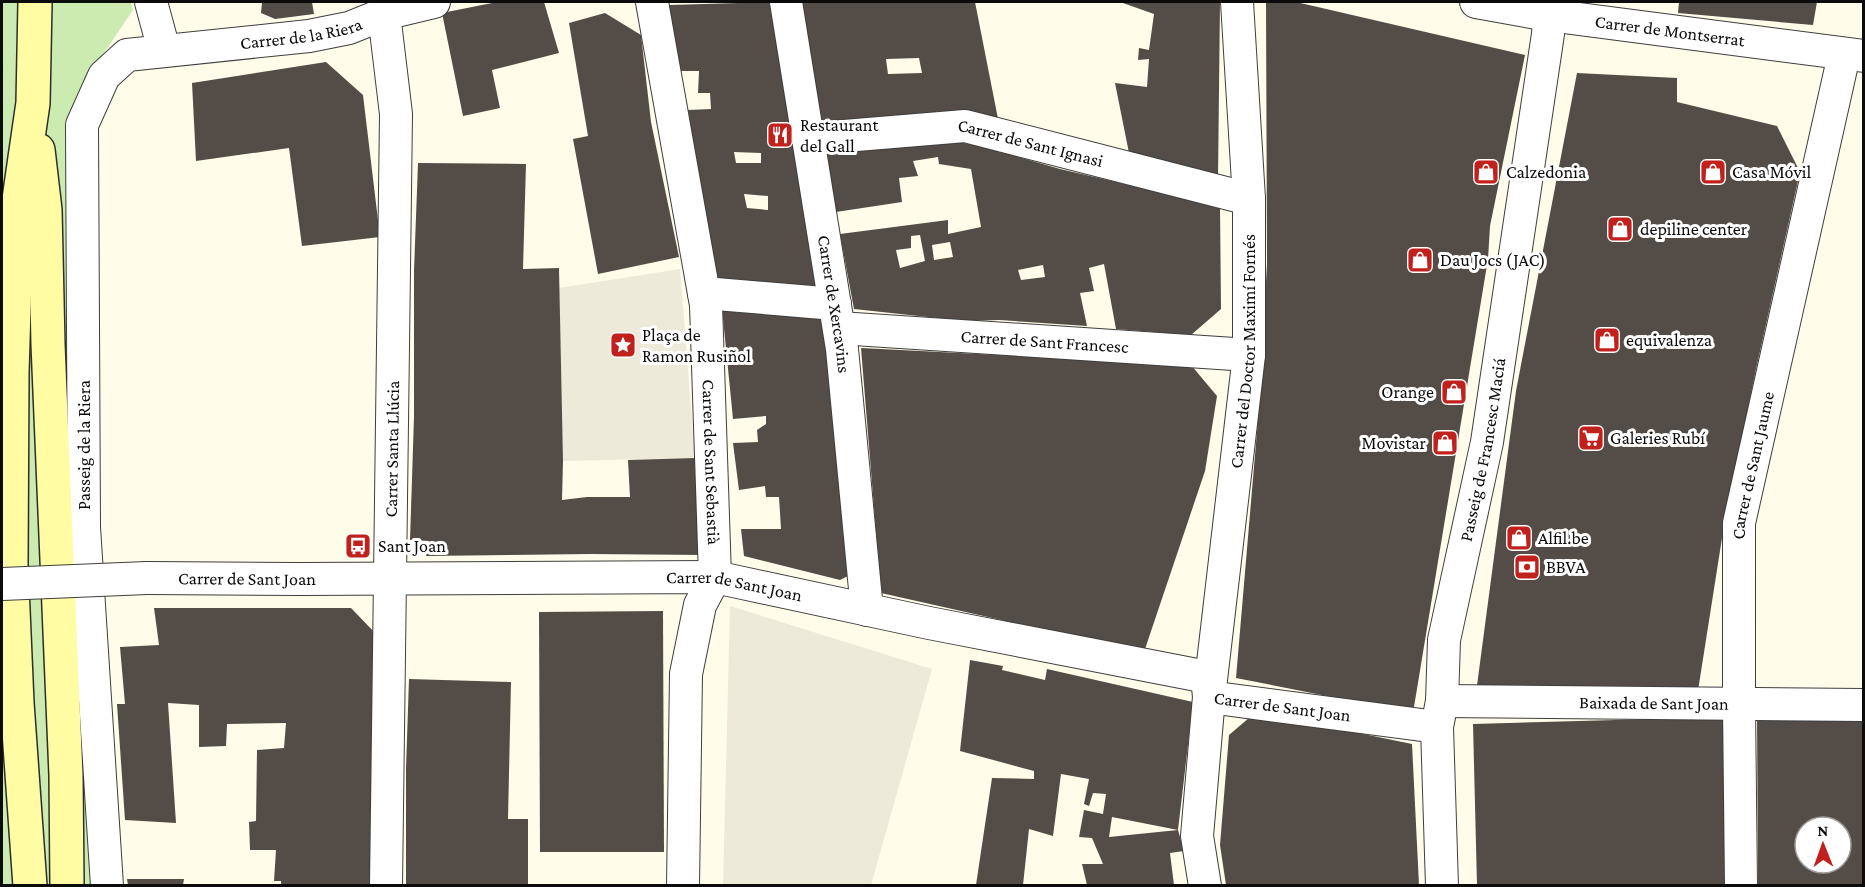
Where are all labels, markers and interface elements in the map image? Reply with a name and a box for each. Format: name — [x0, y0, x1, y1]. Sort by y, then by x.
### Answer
street label: Carrer de Montserrat — [1594, 11, 1747, 51]
street label: Carrer de la Riera — [239, 14, 365, 53]
place label: Restaurant del Gall — [800, 115, 880, 156]
street label: Carrer de Sant Ignasi — [957, 116, 1106, 171]
restaurant icon: Restaurant del Gall — [765, 120, 795, 150]
shop icon: Calzedonia — [1471, 157, 1501, 187]
shop icon: Casa Móvil — [1698, 157, 1728, 187]
place label: Calzedonia — [1506, 162, 1586, 182]
place label: Casa Móvil — [1732, 162, 1812, 182]
shop icon: depiline center — [1605, 214, 1635, 244]
place label: depiline center — [1640, 219, 1748, 239]
street label: Carrer de Xercavins — [814, 234, 854, 374]
street label: Carrer del Doctor Maximí Fornés — [1226, 234, 1259, 469]
shop icon: Dau Jocs (JAC) — [1405, 245, 1435, 275]
place label: Dau Jocs (JAC) — [1440, 250, 1546, 271]
place label: Plaça de Ramon Rusiñol — [642, 325, 751, 366]
shop icon: equivalenza — [1592, 325, 1622, 355]
street label: Carrer de Sant Francesc — [960, 326, 1130, 357]
place icon: Plaça de Ramon Rusiñol — [608, 330, 638, 360]
place label: equivalenza — [1626, 330, 1712, 350]
street label: Passeig de Francesc Maciá — [1456, 356, 1509, 543]
shop icon: Orange — [1439, 377, 1469, 407]
street label: Carrer de Sant Sebastià — [698, 379, 724, 545]
street label: Passeig de la Riera — [74, 380, 94, 510]
street label: Carrer Santa Llúcia — [381, 380, 403, 518]
place label: Orange — [1381, 382, 1434, 402]
street label: Carrer de Sant Jaume — [1729, 389, 1778, 540]
supermarket icon: Galeries Rubí — [1576, 423, 1606, 453]
shop icon: Movistar — [1430, 428, 1460, 458]
place label: Galeries Rubí — [1610, 428, 1706, 448]
place label: Movistar — [1361, 433, 1427, 453]
shop icon: Alfil.be — [1504, 523, 1534, 553]
place label: Alfil.be — [1538, 528, 1589, 548]
bus stop icon: Sant Joan — [343, 531, 373, 561]
place label: Sant Joan — [378, 536, 446, 556]
bank icon: BBVA — [1512, 552, 1542, 582]
place label: BBVA — [1546, 557, 1586, 577]
street label: Carrer de Sant Joan — [666, 567, 804, 606]
street label: Carrer de Sant Joan — [178, 568, 316, 589]
street label: Carrer de Sant Joan — [1213, 688, 1352, 726]
street label: Baixada de Sant Joan — [1579, 692, 1729, 714]
north arrow — [1793, 815, 1853, 875]
text: N — [1817, 822, 1828, 839]

